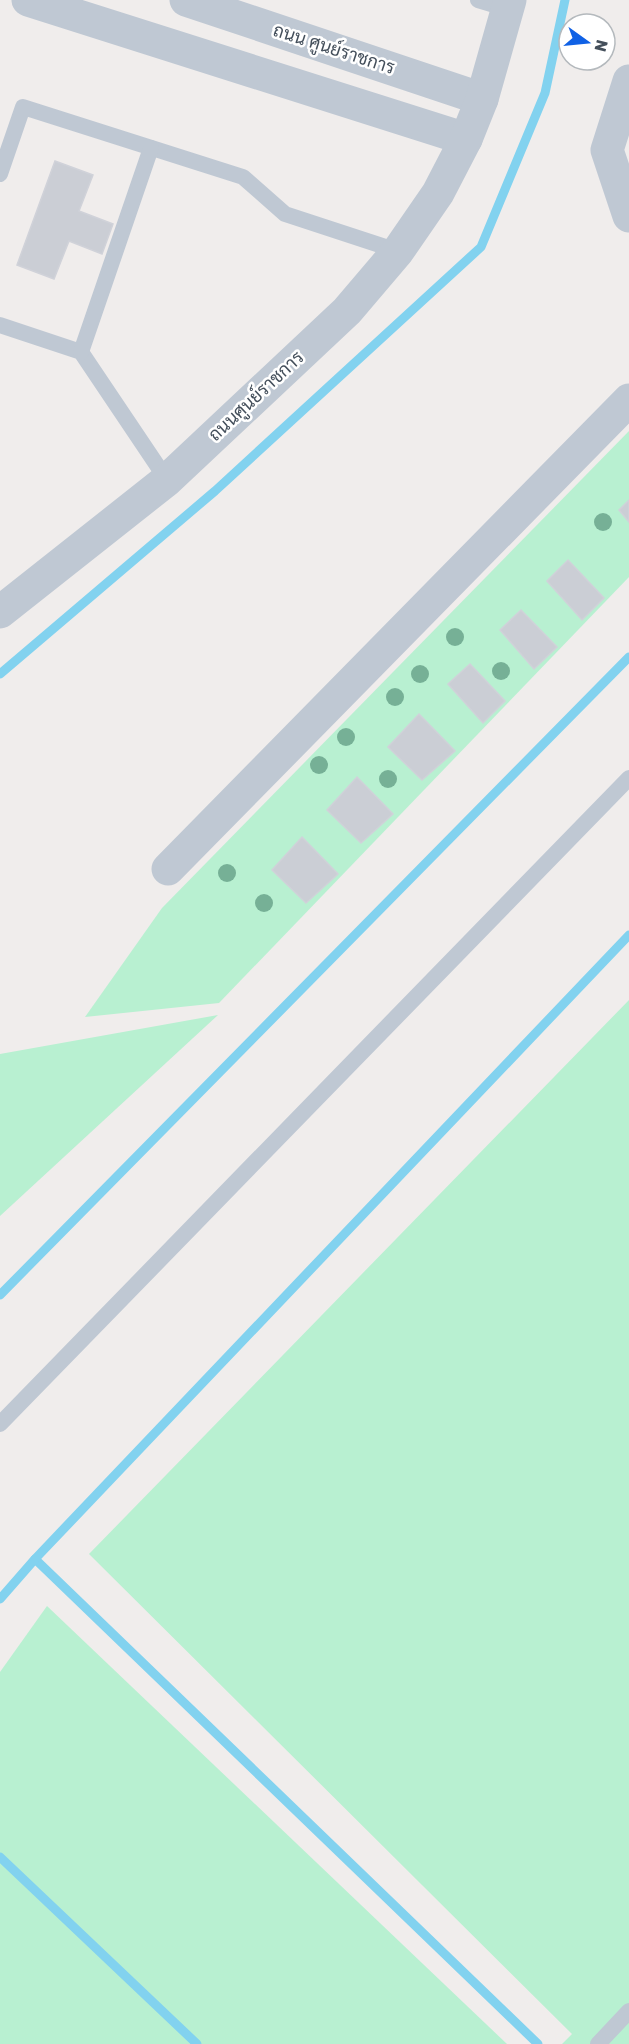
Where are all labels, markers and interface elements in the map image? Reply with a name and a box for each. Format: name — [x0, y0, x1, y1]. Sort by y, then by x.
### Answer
north arrow — [557, 12, 617, 72]
street label: ถนน ศูนย์ราชการ — [270, 17, 398, 81]
text: N — [590, 38, 612, 54]
street label: ถนนศูนย์ราชการ — [202, 345, 310, 447]

